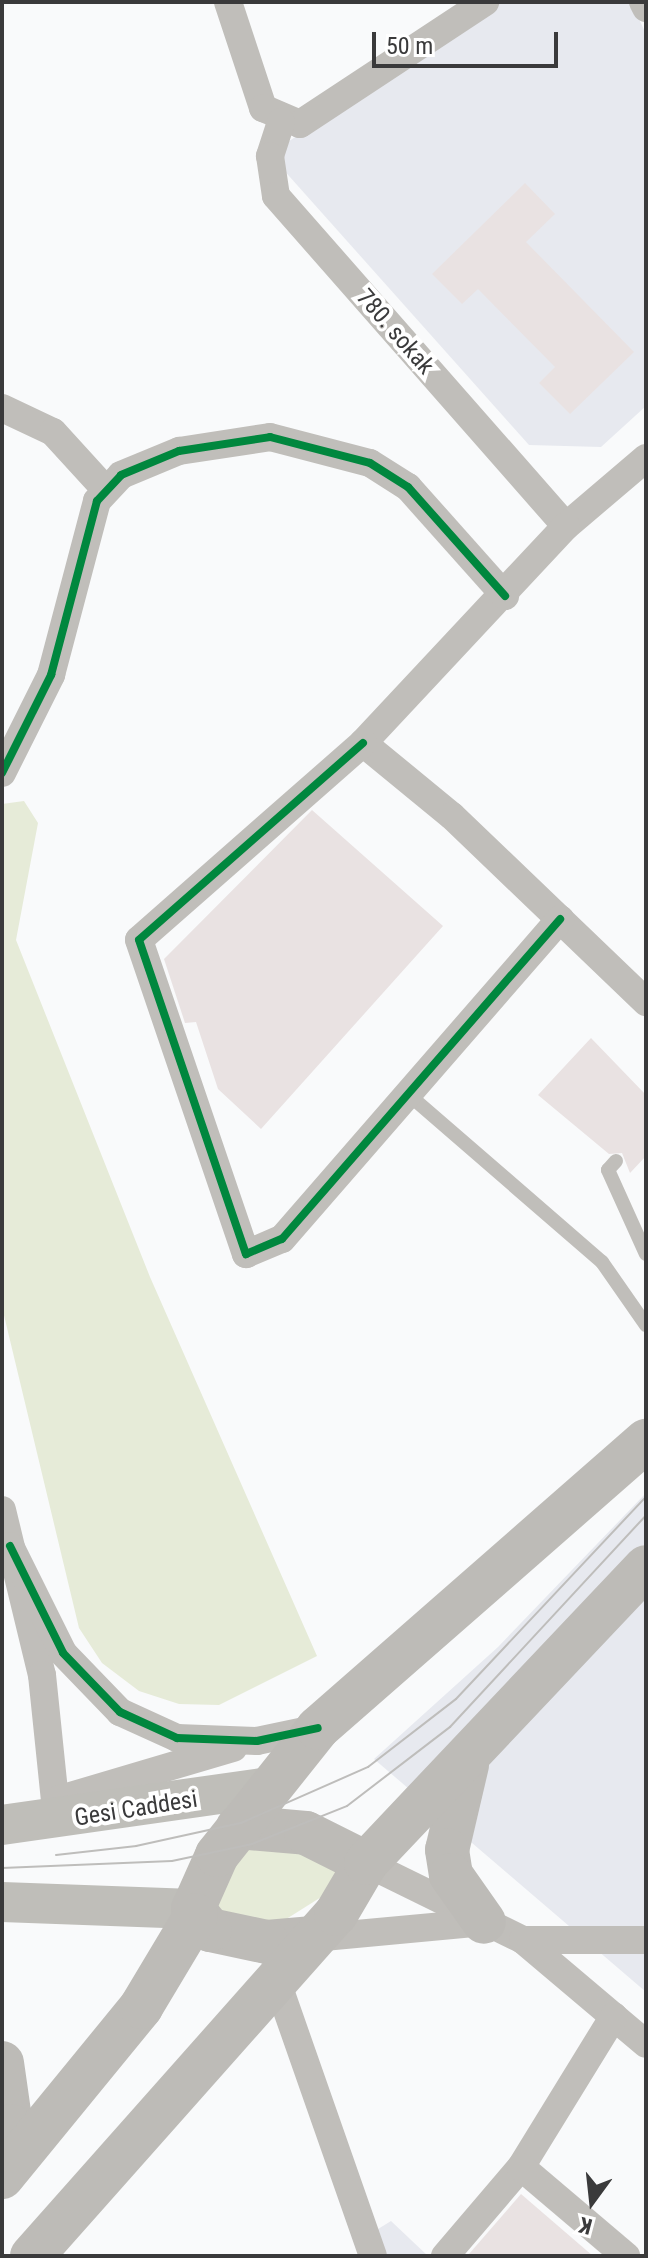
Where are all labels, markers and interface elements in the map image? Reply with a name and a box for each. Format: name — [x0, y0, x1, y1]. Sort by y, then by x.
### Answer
scale bar — [376, 16, 562, 66]
text: 50 m — [386, 32, 433, 60]
street label: 780. sokak — [350, 283, 440, 381]
street label: Gesi Caddesi — [73, 1785, 199, 1833]
north arrow — [552, 2162, 632, 2242]
text: K — [577, 2212, 595, 2239]

